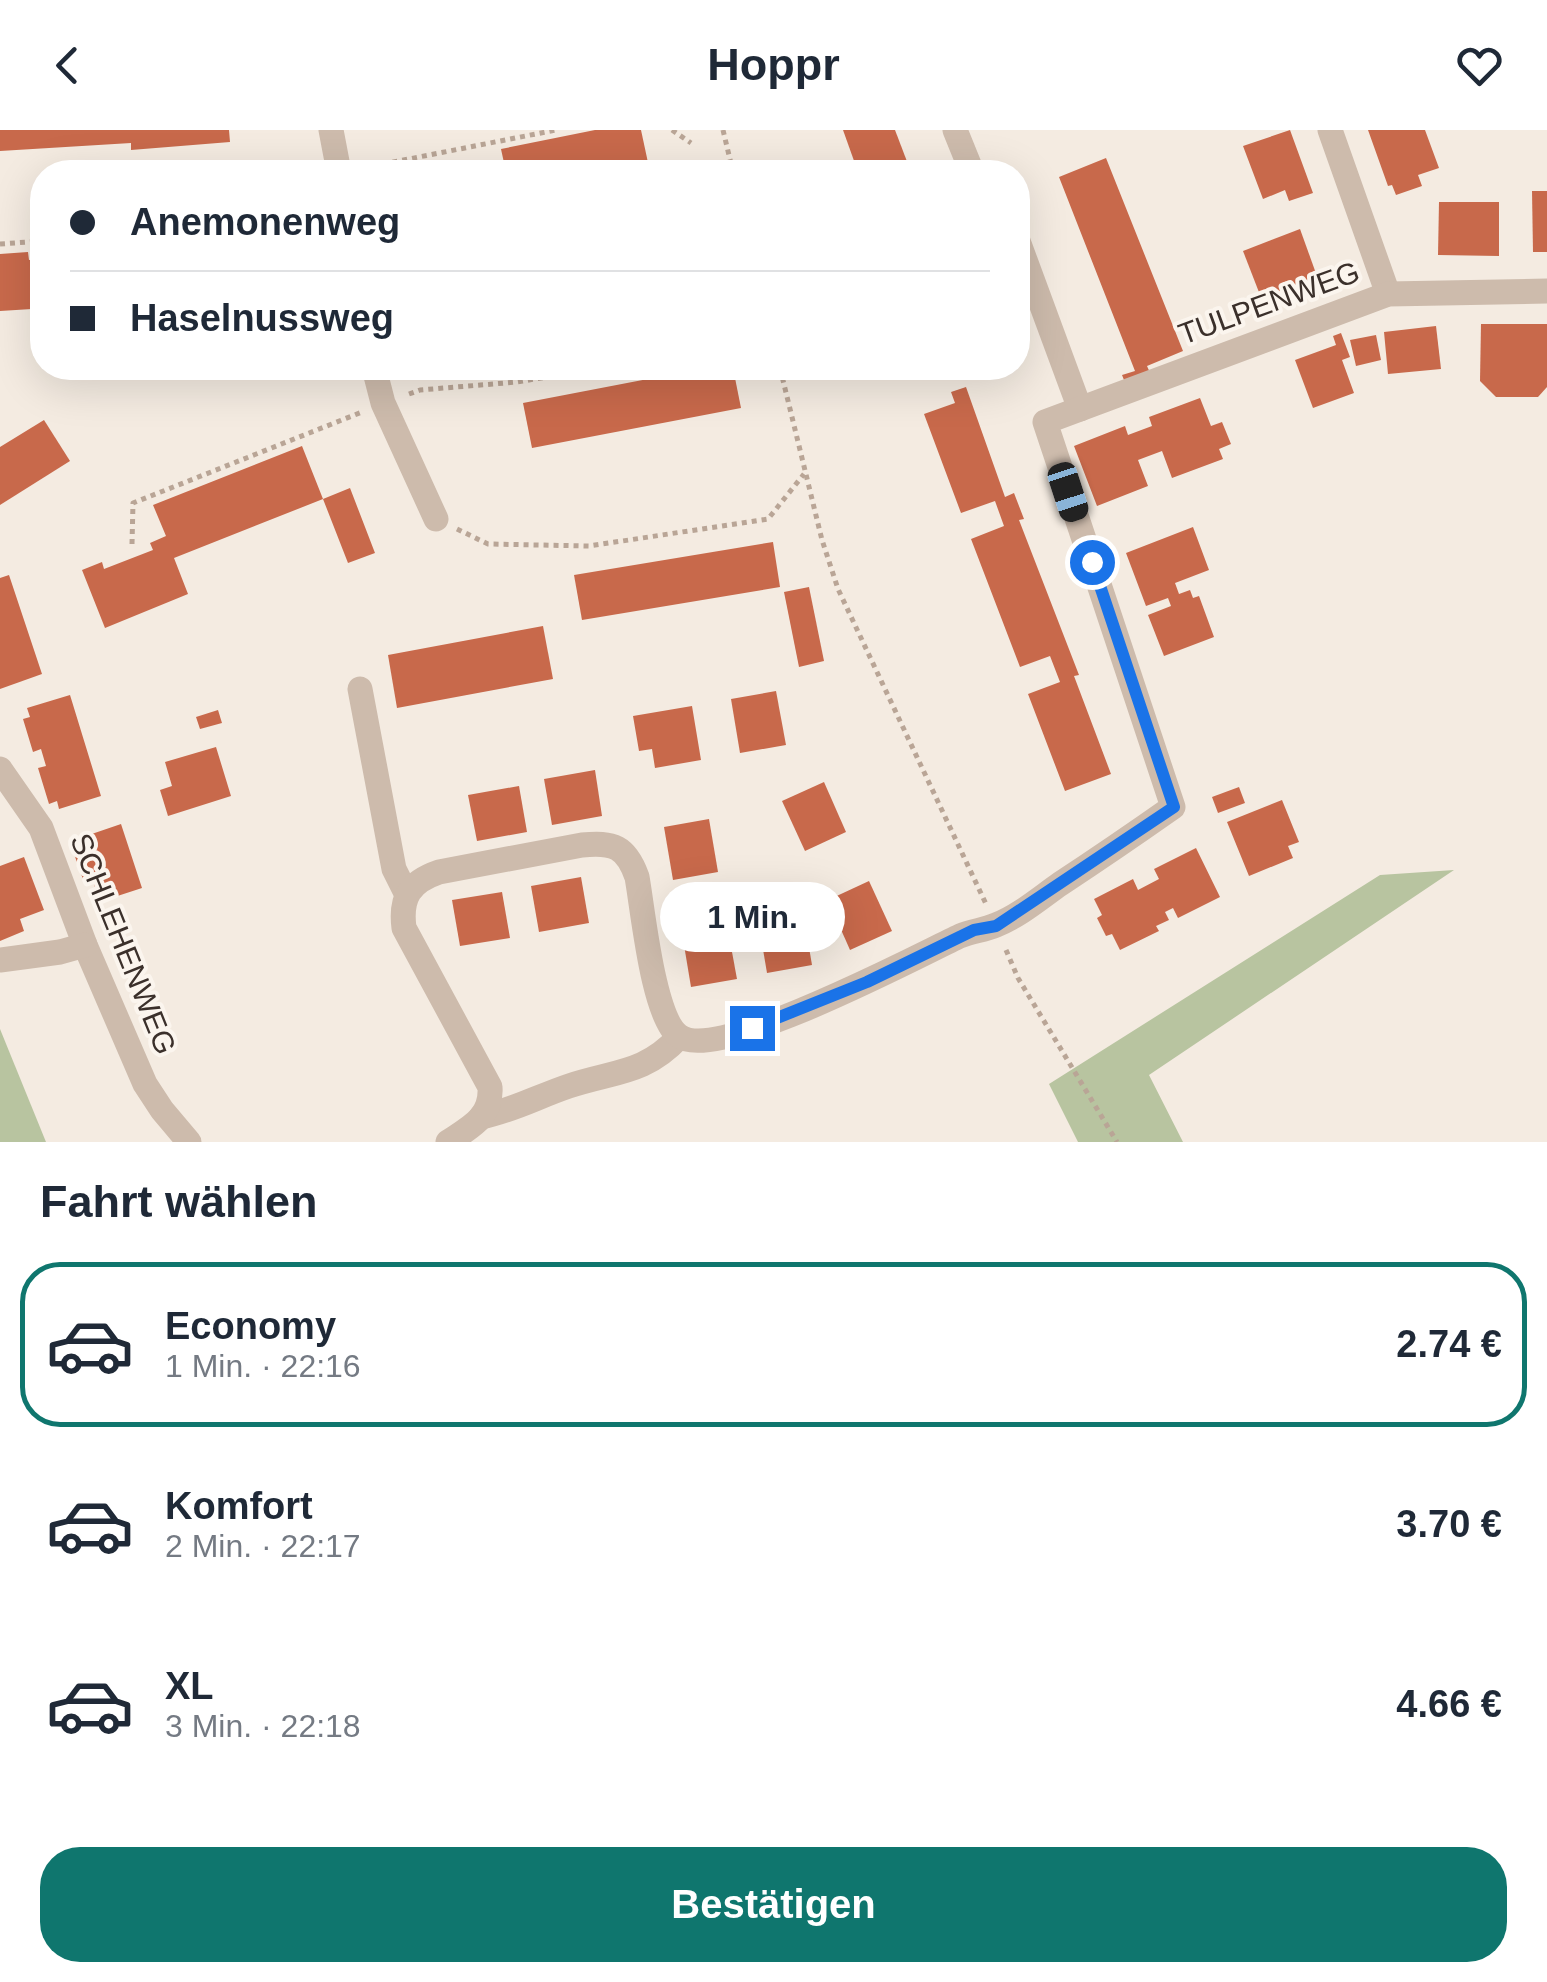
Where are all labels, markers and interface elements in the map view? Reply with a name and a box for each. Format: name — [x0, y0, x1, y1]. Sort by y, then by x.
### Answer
icon: back — [40, 38, 95, 93]
icon: heart — [1452, 38, 1507, 93]
text: Hoppr — [707, 39, 840, 90]
text: Anemonenweg — [130, 201, 400, 243]
street label: TULPENWEG — [1174, 255, 1364, 351]
text: Haselnussweg — [130, 297, 394, 339]
car — [1044, 459, 1092, 525]
route start — [1070, 540, 1115, 585]
street label: SCHLEHENWEG — [64, 829, 183, 1059]
callout: 1 Min. — [660, 883, 844, 953]
text: 1 Min. — [707, 899, 798, 935]
route end — [730, 1006, 775, 1051]
text: Fahrt wählen — [40, 1176, 318, 1227]
icon: car — [45, 1300, 135, 1390]
text: Economy — [165, 1305, 336, 1347]
text: 2.74 € — [1396, 1323, 1502, 1365]
text: 1 Min. · 22:16 — [165, 1348, 361, 1384]
icon: car — [45, 1480, 135, 1570]
text: Komfort — [165, 1485, 313, 1527]
text: 3.70 € — [1396, 1503, 1502, 1545]
text: 2 Min. · 22:17 — [165, 1528, 361, 1564]
icon: car — [45, 1660, 135, 1750]
text: XL — [165, 1665, 214, 1707]
text: 4.66 € — [1396, 1683, 1502, 1725]
text: 3 Min. · 22:18 — [165, 1708, 361, 1744]
button: Bestätigen — [40, 1847, 1507, 1962]

